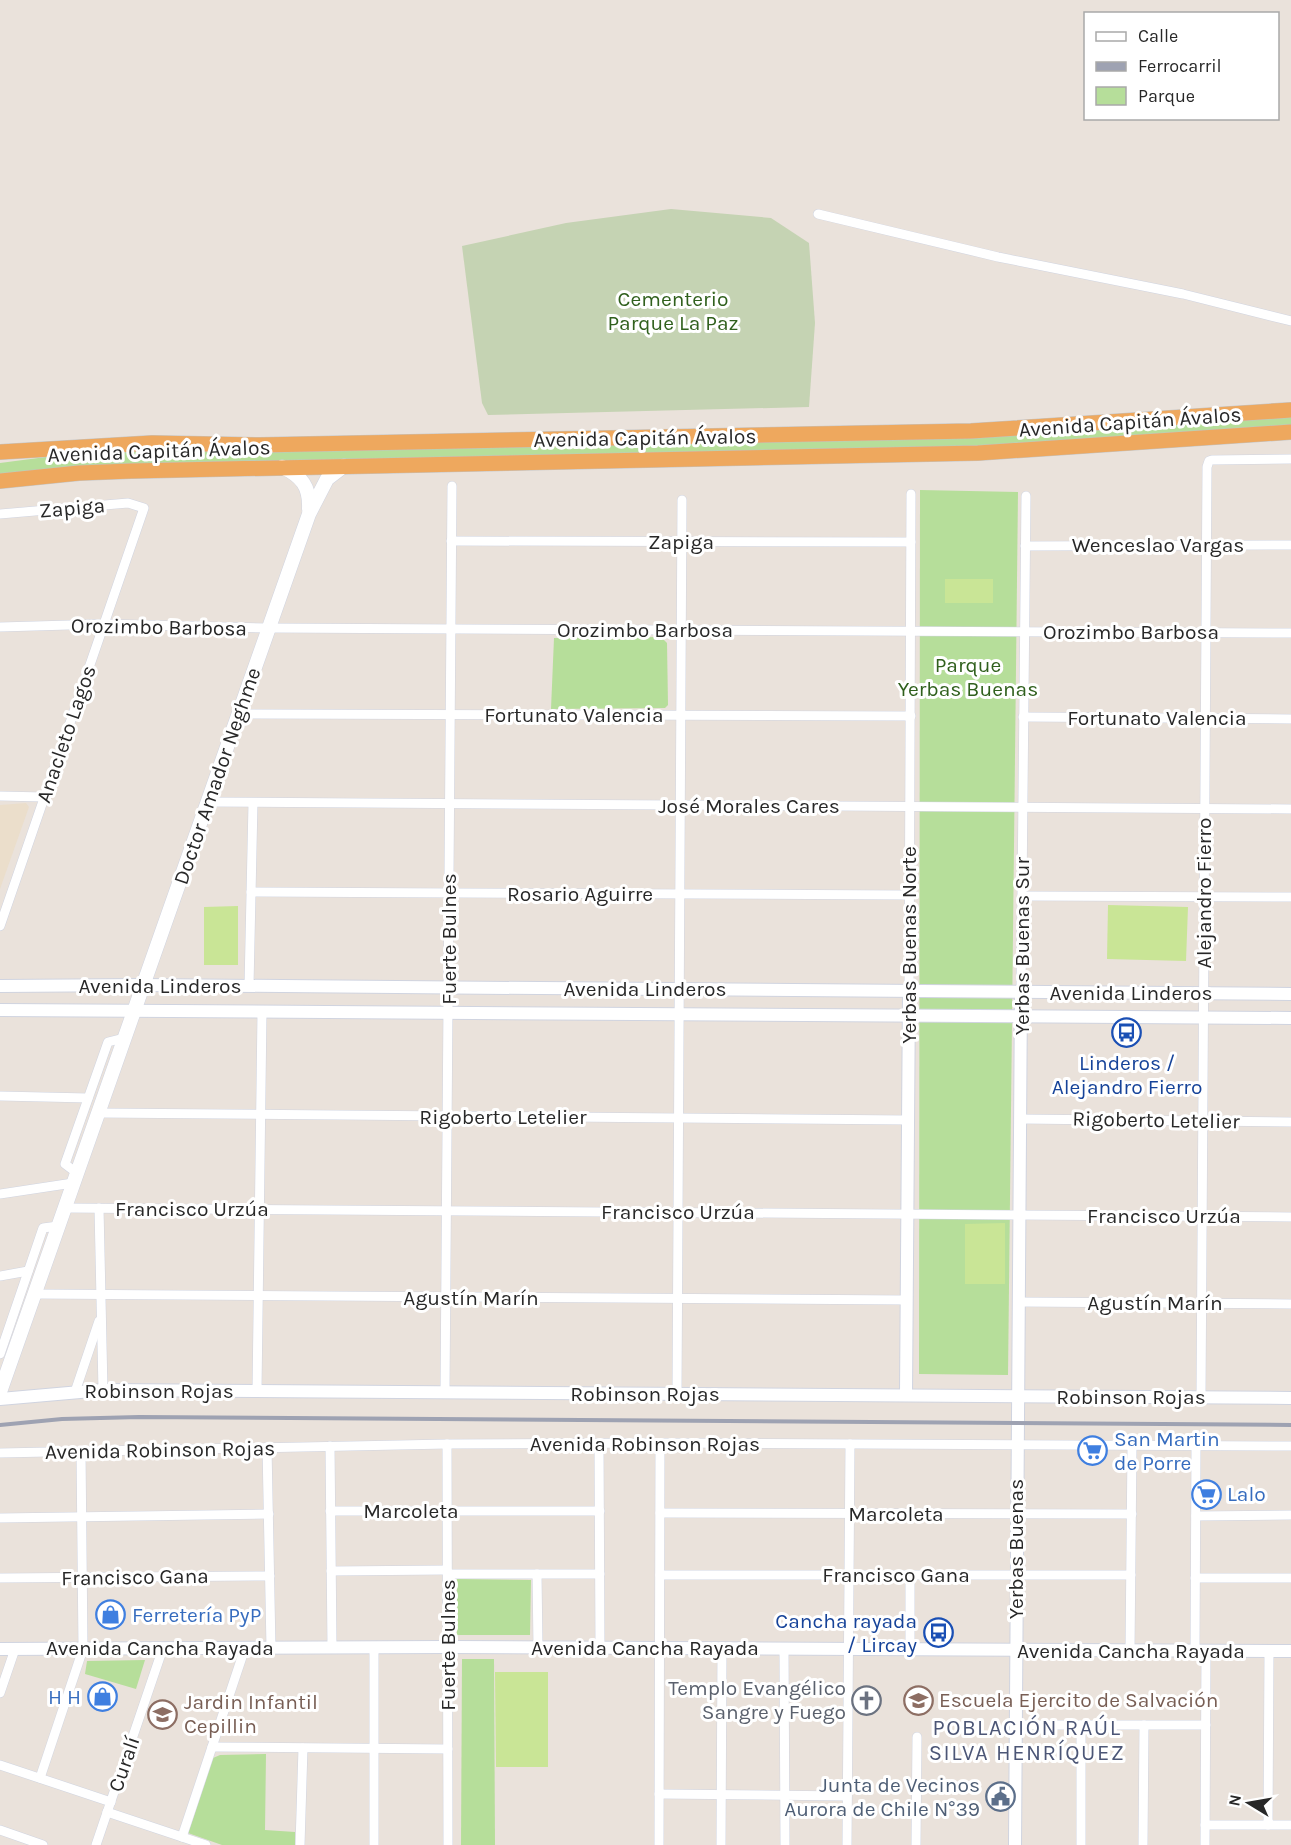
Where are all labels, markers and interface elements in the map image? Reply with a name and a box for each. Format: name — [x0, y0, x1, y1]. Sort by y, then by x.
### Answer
legend — [1084, 12, 1279, 120]
text: Calle — [1138, 25, 1178, 47]
text: Ferrocarril — [1138, 55, 1222, 77]
text: Parque — [1138, 85, 1195, 107]
park label: Cementerio Parque La Paz — [607, 287, 739, 335]
street label: Avenida Capitán Ávalos — [1018, 402, 1242, 442]
street label: Avenida Capitán Ávalos — [533, 424, 757, 452]
street label: Avenida Capitán Ávalos — [47, 435, 271, 467]
street label: Zapiga — [38, 493, 106, 523]
street label: Zapiga — [648, 530, 714, 554]
street label: Wenceslao Vargas — [1072, 533, 1244, 557]
street label: Orozimbo Barbosa — [71, 613, 247, 641]
street label: Orozimbo Barbosa — [557, 618, 733, 642]
street label: Orozimbo Barbosa — [1043, 620, 1219, 644]
park label: Parque Yerbas Buenas — [898, 653, 1038, 701]
street label: Anacleto Lagos — [31, 662, 101, 806]
street label: Doctor Amador Neghme — [169, 664, 265, 888]
street label: Fortunato Valencia — [484, 703, 664, 727]
street label: Fortunato Valencia — [1067, 706, 1247, 730]
street label: José Morales Cares — [658, 794, 840, 818]
street label: Alejandro Fierro — [1192, 818, 1216, 968]
street label: Yerbas Buenas Norte — [897, 846, 921, 1044]
street label: Yerbas Buenas Sur — [1010, 856, 1034, 1035]
street label: Fuerte Bulnes — [437, 873, 461, 1005]
street label: Rosario Aguirre — [507, 882, 653, 906]
street label: Avenida Linderos — [79, 974, 241, 998]
street label: Avenida Linderos — [564, 977, 726, 1001]
street label: Avenida Linderos — [1050, 981, 1212, 1005]
bus stop icon: Linderos / Alejandro Fierro — [1111, 1016, 1143, 1048]
place label: Linderos / Alejandro Fierro — [1052, 1051, 1202, 1099]
street label: Rigoberto Letelier — [419, 1105, 587, 1129]
street label: Rigoberto Letelier — [1072, 1107, 1240, 1133]
street label: Francisco Urzúa — [115, 1197, 269, 1221]
street label: Francisco Urzúa — [601, 1200, 755, 1224]
street label: Francisco Urzúa — [1087, 1204, 1241, 1228]
street label: Agustín Marín — [403, 1286, 539, 1310]
street label: Agustín Marín — [1087, 1291, 1223, 1315]
street label: Robinson Rojas — [84, 1379, 234, 1403]
street label: Robinson Rojas — [570, 1382, 720, 1406]
street label: Robinson Rojas — [1056, 1385, 1206, 1409]
place label: San Martin de Porre — [1114, 1427, 1220, 1475]
street label: Avenida Robinson Rojas — [530, 1432, 760, 1456]
supermarket icon: San Martin de Porre — [1077, 1435, 1109, 1467]
street label: Avenida Robinson Rojas — [45, 1436, 275, 1464]
supermarket icon: Lalo — [1190, 1478, 1222, 1510]
street label: Yerbas Buenas — [1004, 1479, 1028, 1619]
place label: Lalo — [1227, 1482, 1266, 1506]
street label: Marcoleta — [363, 1499, 459, 1523]
street label: Marcoleta — [848, 1502, 944, 1526]
street label: Francisco Gana — [822, 1563, 970, 1587]
street label: Francisco Gana — [61, 1564, 209, 1590]
street label: Fuerte Bulnes — [436, 1579, 460, 1711]
shop icon: Ferretería PyP — [95, 1599, 127, 1631]
place label: Ferretería PyP — [132, 1603, 261, 1627]
place label: Cancha rayada / Lircay — [775, 1609, 917, 1657]
bus stop icon: Cancha rayada / Lircay — [922, 1617, 954, 1649]
street label: Avenida Cancha Rayada — [46, 1636, 274, 1660]
street label: Avenida Cancha Rayada — [531, 1636, 759, 1660]
street label: Avenida Cancha Rayada — [1017, 1639, 1245, 1663]
place label: Templo Evangélico Sangre y Fuego — [668, 1676, 846, 1724]
shop icon: H H — [86, 1681, 118, 1713]
church icon: Templo Evangélico Sangre y Fuego — [851, 1684, 883, 1716]
school or university icon: Escuela Ejercito de Salvación — [902, 1684, 934, 1716]
place label: H H — [48, 1685, 81, 1709]
place label: Escuela Ejercito de Salvación — [939, 1688, 1219, 1712]
place label: Jardin Infantil Cepillin — [184, 1690, 318, 1738]
school or university icon: Jardin Infantil Cepillin — [147, 1698, 179, 1730]
district label: POBLACIÓN RAÚL SILVA HENRÍQUEZ — [929, 1714, 1125, 1766]
street label: Curalí — [103, 1733, 145, 1795]
place label: Junta de Vecinos Aurora de Chile N°39 — [784, 1773, 980, 1821]
north arrow — [1219, 1773, 1279, 1833]
public building icon: Junta de Vecinos Aurora de Chile N°39 — [985, 1781, 1017, 1813]
text: N — [1224, 1793, 1245, 1808]

